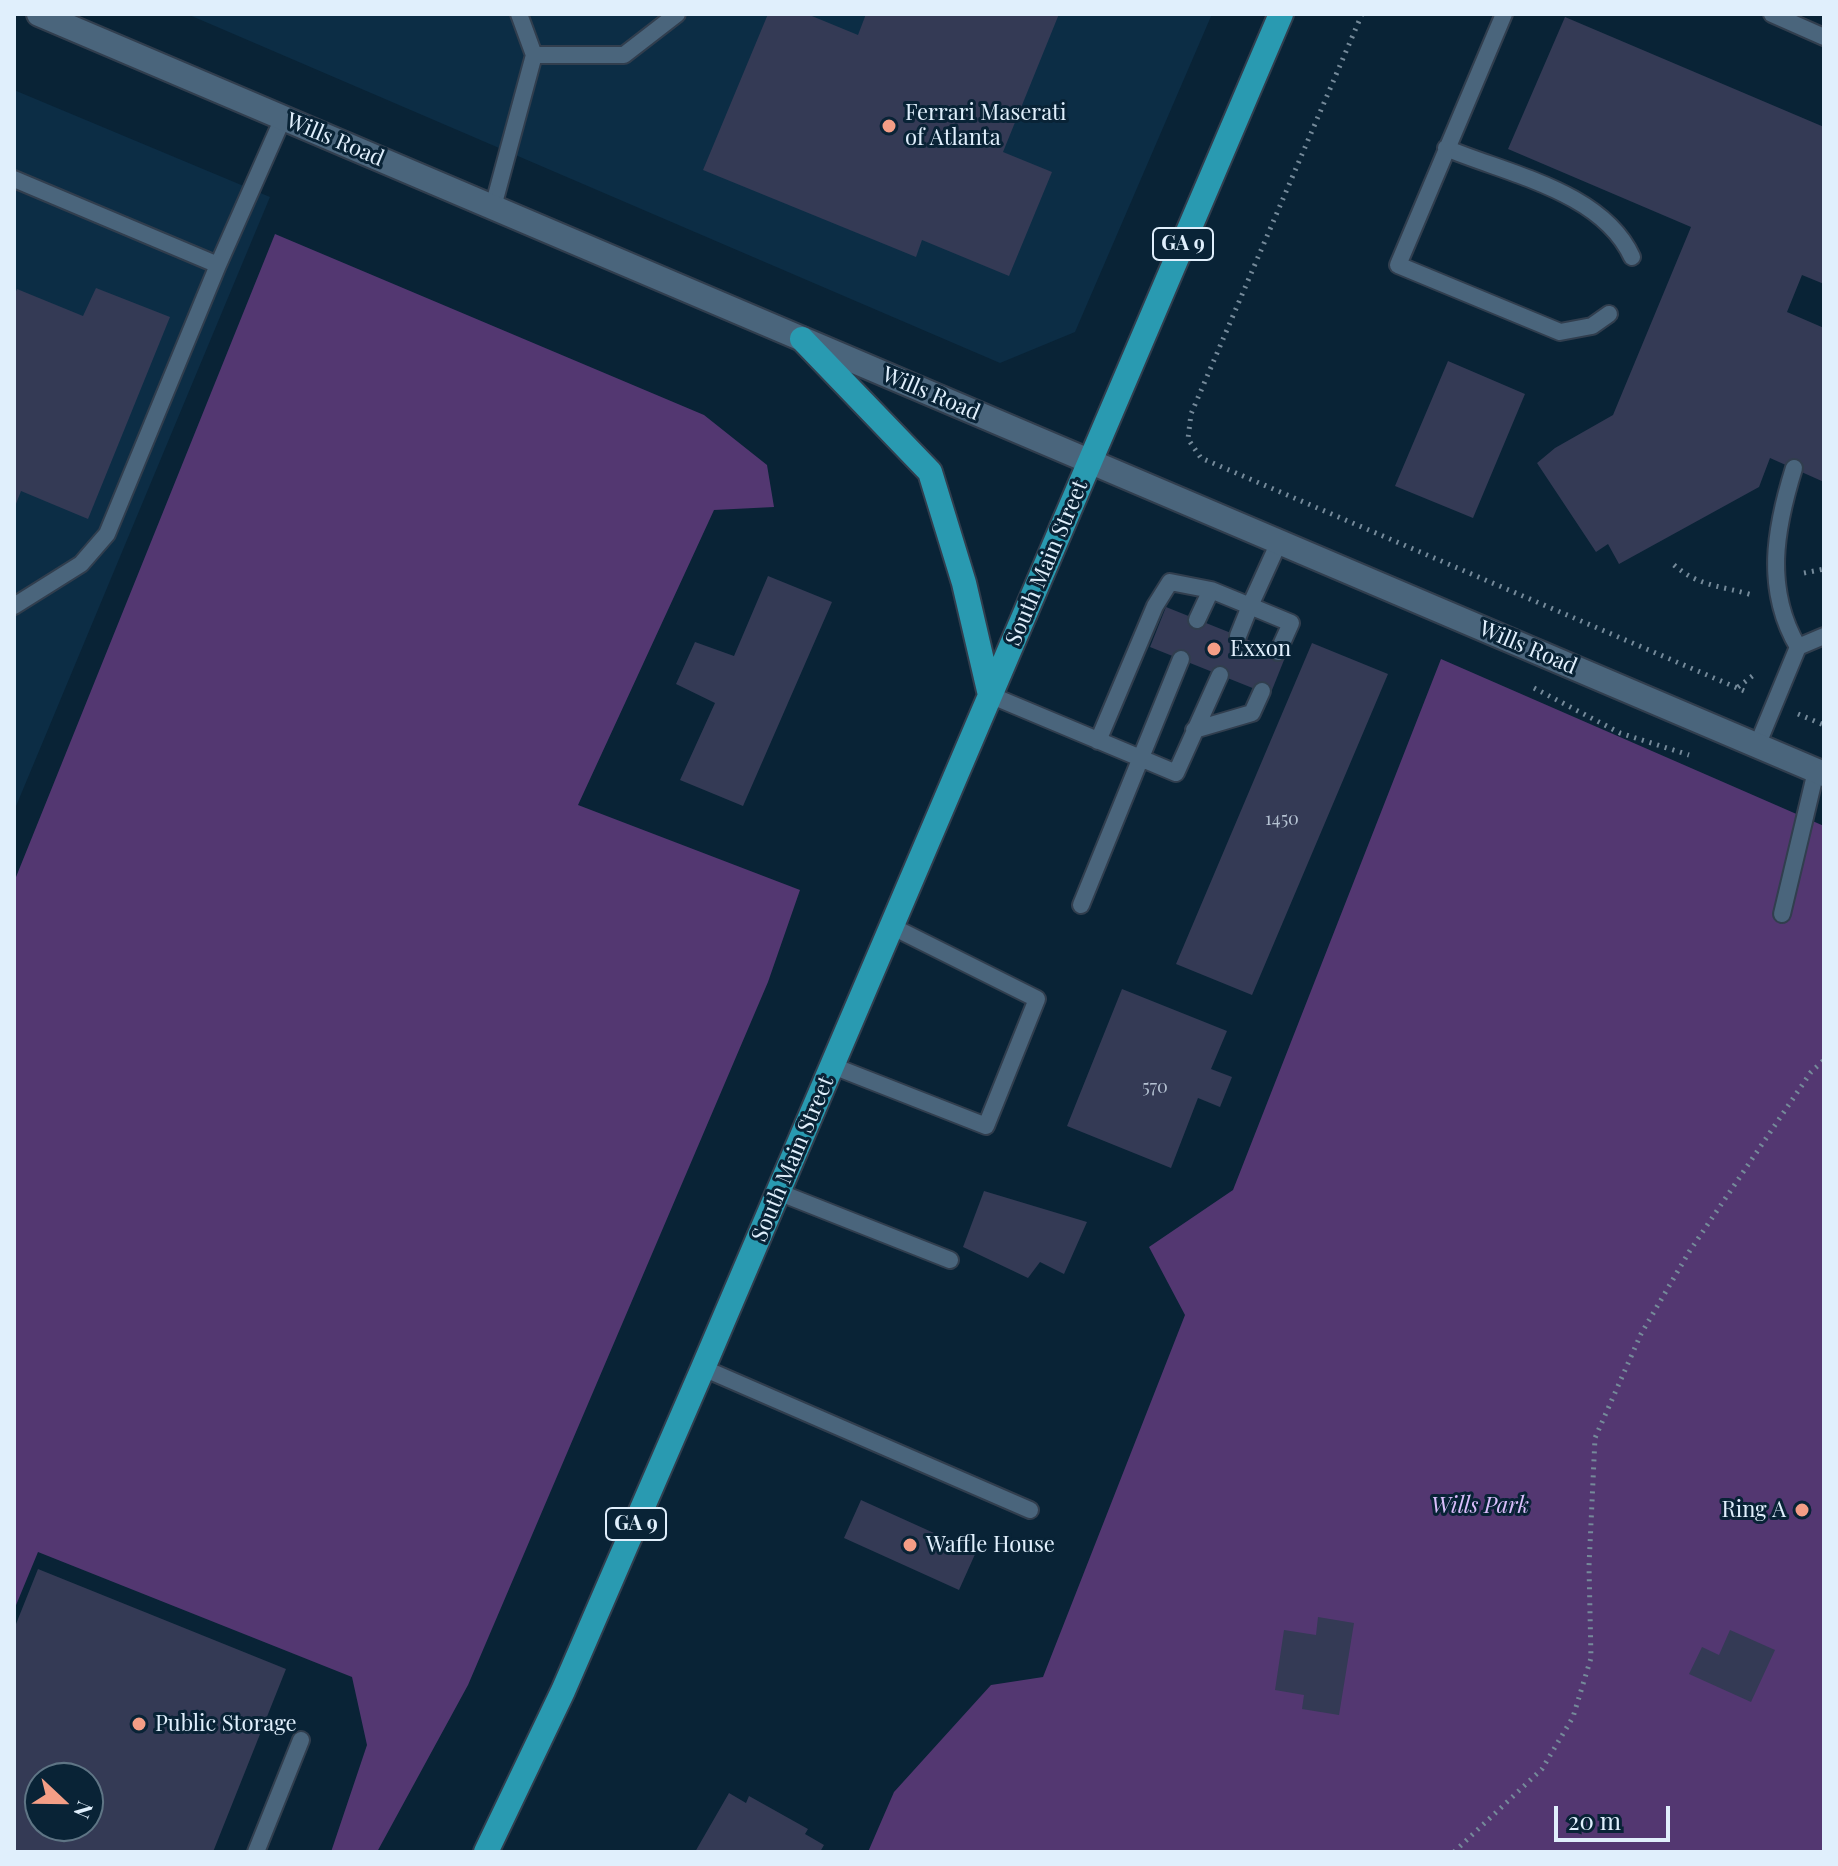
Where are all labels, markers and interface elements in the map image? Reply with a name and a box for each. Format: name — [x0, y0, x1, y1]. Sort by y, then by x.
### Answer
place label: Ferrari Maserati of Atlanta — [905, 100, 1066, 152]
street label: Wills Road — [282, 108, 388, 172]
marker: Ferrari Maserati of Atlanta — [880, 117, 898, 135]
road number: GA 9 — [1153, 228, 1213, 260]
street label: Wills Road — [878, 362, 984, 426]
street label: South Main Street — [1000, 476, 1094, 650]
street label: Wills Road — [1475, 616, 1581, 680]
place label: Exxon — [1230, 636, 1291, 662]
marker: Exxon — [1205, 640, 1223, 658]
house number: 1450 — [1265, 808, 1299, 830]
street label: South Main Street — [746, 1072, 840, 1246]
house number: 570 — [1142, 1076, 1168, 1098]
park label: Wills Park — [1431, 1493, 1529, 1519]
place label: Ring A — [1721, 1497, 1786, 1523]
marker: Ring A — [1793, 1501, 1811, 1519]
road number: GA 9 — [606, 1508, 666, 1540]
place label: Waffle House — [926, 1532, 1055, 1558]
marker: Waffle House — [901, 1536, 919, 1554]
place label: Public Storage — [155, 1711, 297, 1737]
marker: Public Storage — [130, 1715, 148, 1733]
north arrow — [24, 1762, 104, 1842]
scale bar — [1558, 1790, 1674, 1840]
text: N — [68, 1797, 101, 1823]
text: 20 m — [1568, 1804, 1621, 1836]

